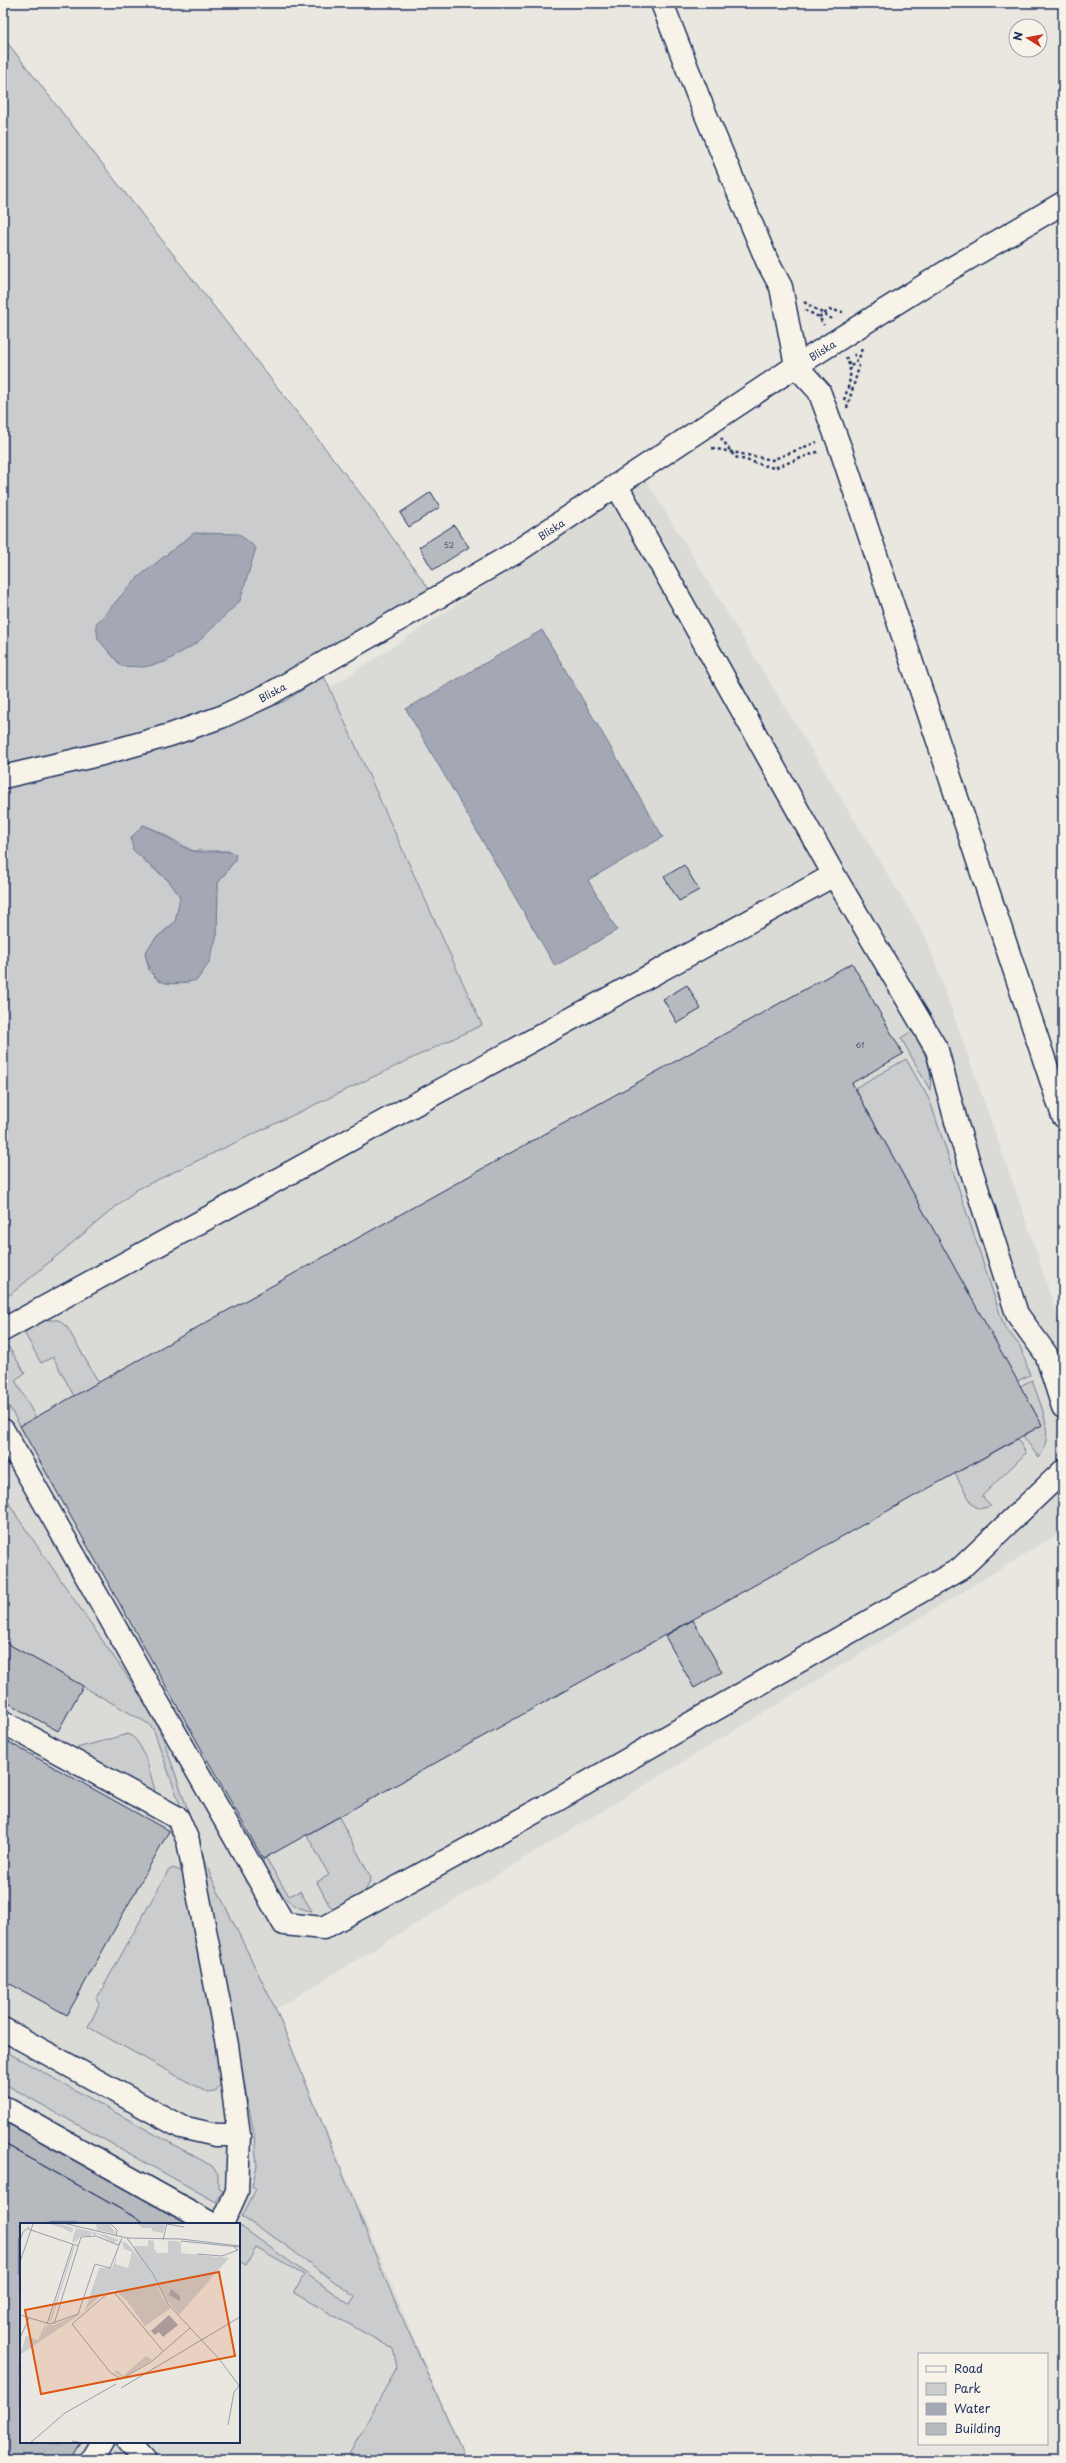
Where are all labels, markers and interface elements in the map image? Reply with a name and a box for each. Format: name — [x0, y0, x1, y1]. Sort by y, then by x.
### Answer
north arrow — [1008, 18, 1048, 58]
text: N — [1009, 30, 1027, 42]
street label: Bliska — [806, 336, 839, 364]
street label: Bliska — [535, 514, 568, 543]
house number: 52 — [444, 539, 455, 551]
street label: Bliska — [256, 678, 289, 705]
house number: 61 — [856, 1039, 865, 1051]
inset map — [20, 2223, 240, 2443]
legend — [918, 2353, 1048, 2445]
text: Road — [954, 2359, 983, 2377]
text: Park — [954, 2379, 981, 2397]
text: Water — [954, 2399, 991, 2417]
text: Building — [954, 2419, 1001, 2437]

